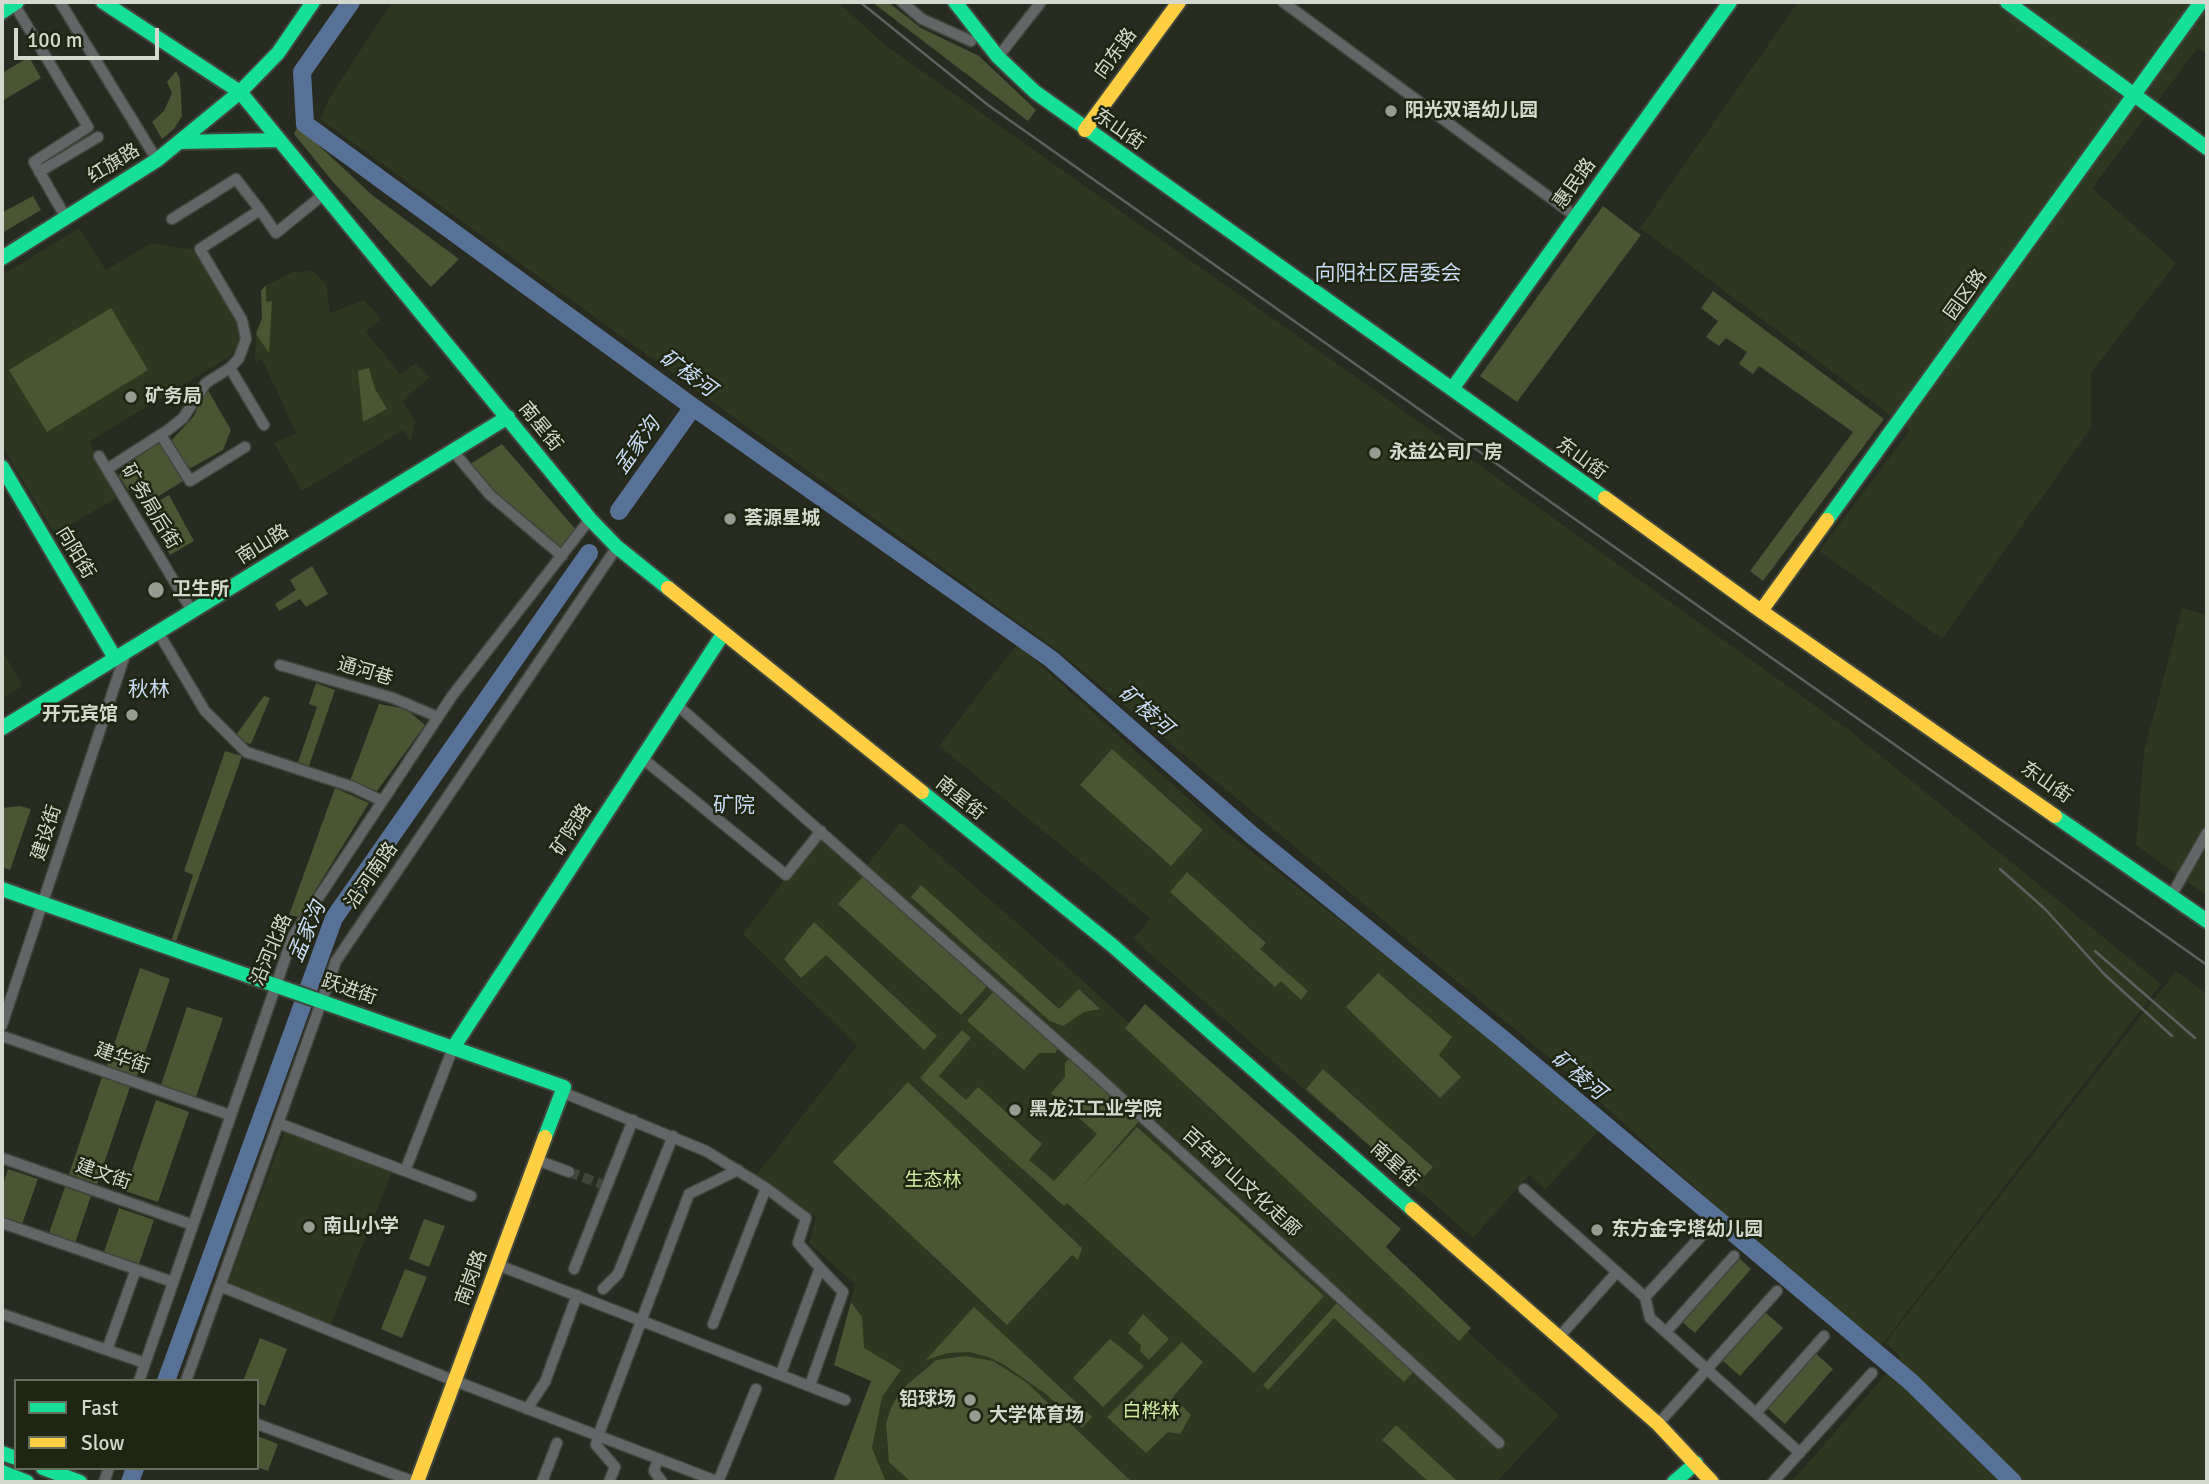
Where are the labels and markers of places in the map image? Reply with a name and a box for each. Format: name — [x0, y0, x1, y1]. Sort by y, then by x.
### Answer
place label: 阳光双语幼儿园 — [1405, 100, 1538, 122]
marker: 阳光双语幼儿园 — [1383, 103, 1399, 119]
place label: 矿务局 — [145, 386, 202, 408]
marker: 矿务局 — [123, 389, 139, 405]
place label: 永益公司厂房 — [1389, 442, 1503, 464]
marker: 永益公司厂房 — [1367, 445, 1383, 461]
place label: 荟源星城 — [744, 508, 820, 530]
marker: 荟源星城 — [722, 511, 738, 527]
place label: 卫生所 — [172, 579, 229, 601]
marker: 卫生所 — [146, 580, 166, 600]
place label: 开元宾馆 — [42, 704, 118, 726]
marker: 开元宾馆 — [124, 707, 140, 723]
place label: 黑龙江工业学院 — [1029, 1099, 1162, 1121]
marker: 黑龙江工业学院 — [1007, 1102, 1023, 1118]
place label: 南山小学 — [323, 1216, 399, 1238]
marker: 南山小学 — [301, 1219, 317, 1235]
place label: 东方金字塔幼儿园 — [1611, 1219, 1763, 1241]
marker: 东方金字塔幼儿园 — [1589, 1222, 1605, 1238]
place label: 铅球场 — [899, 1389, 956, 1411]
marker: 铅球场 — [962, 1392, 978, 1408]
place label: 大学体育场 — [989, 1405, 1084, 1427]
marker: 大学体育场 — [967, 1408, 983, 1424]

